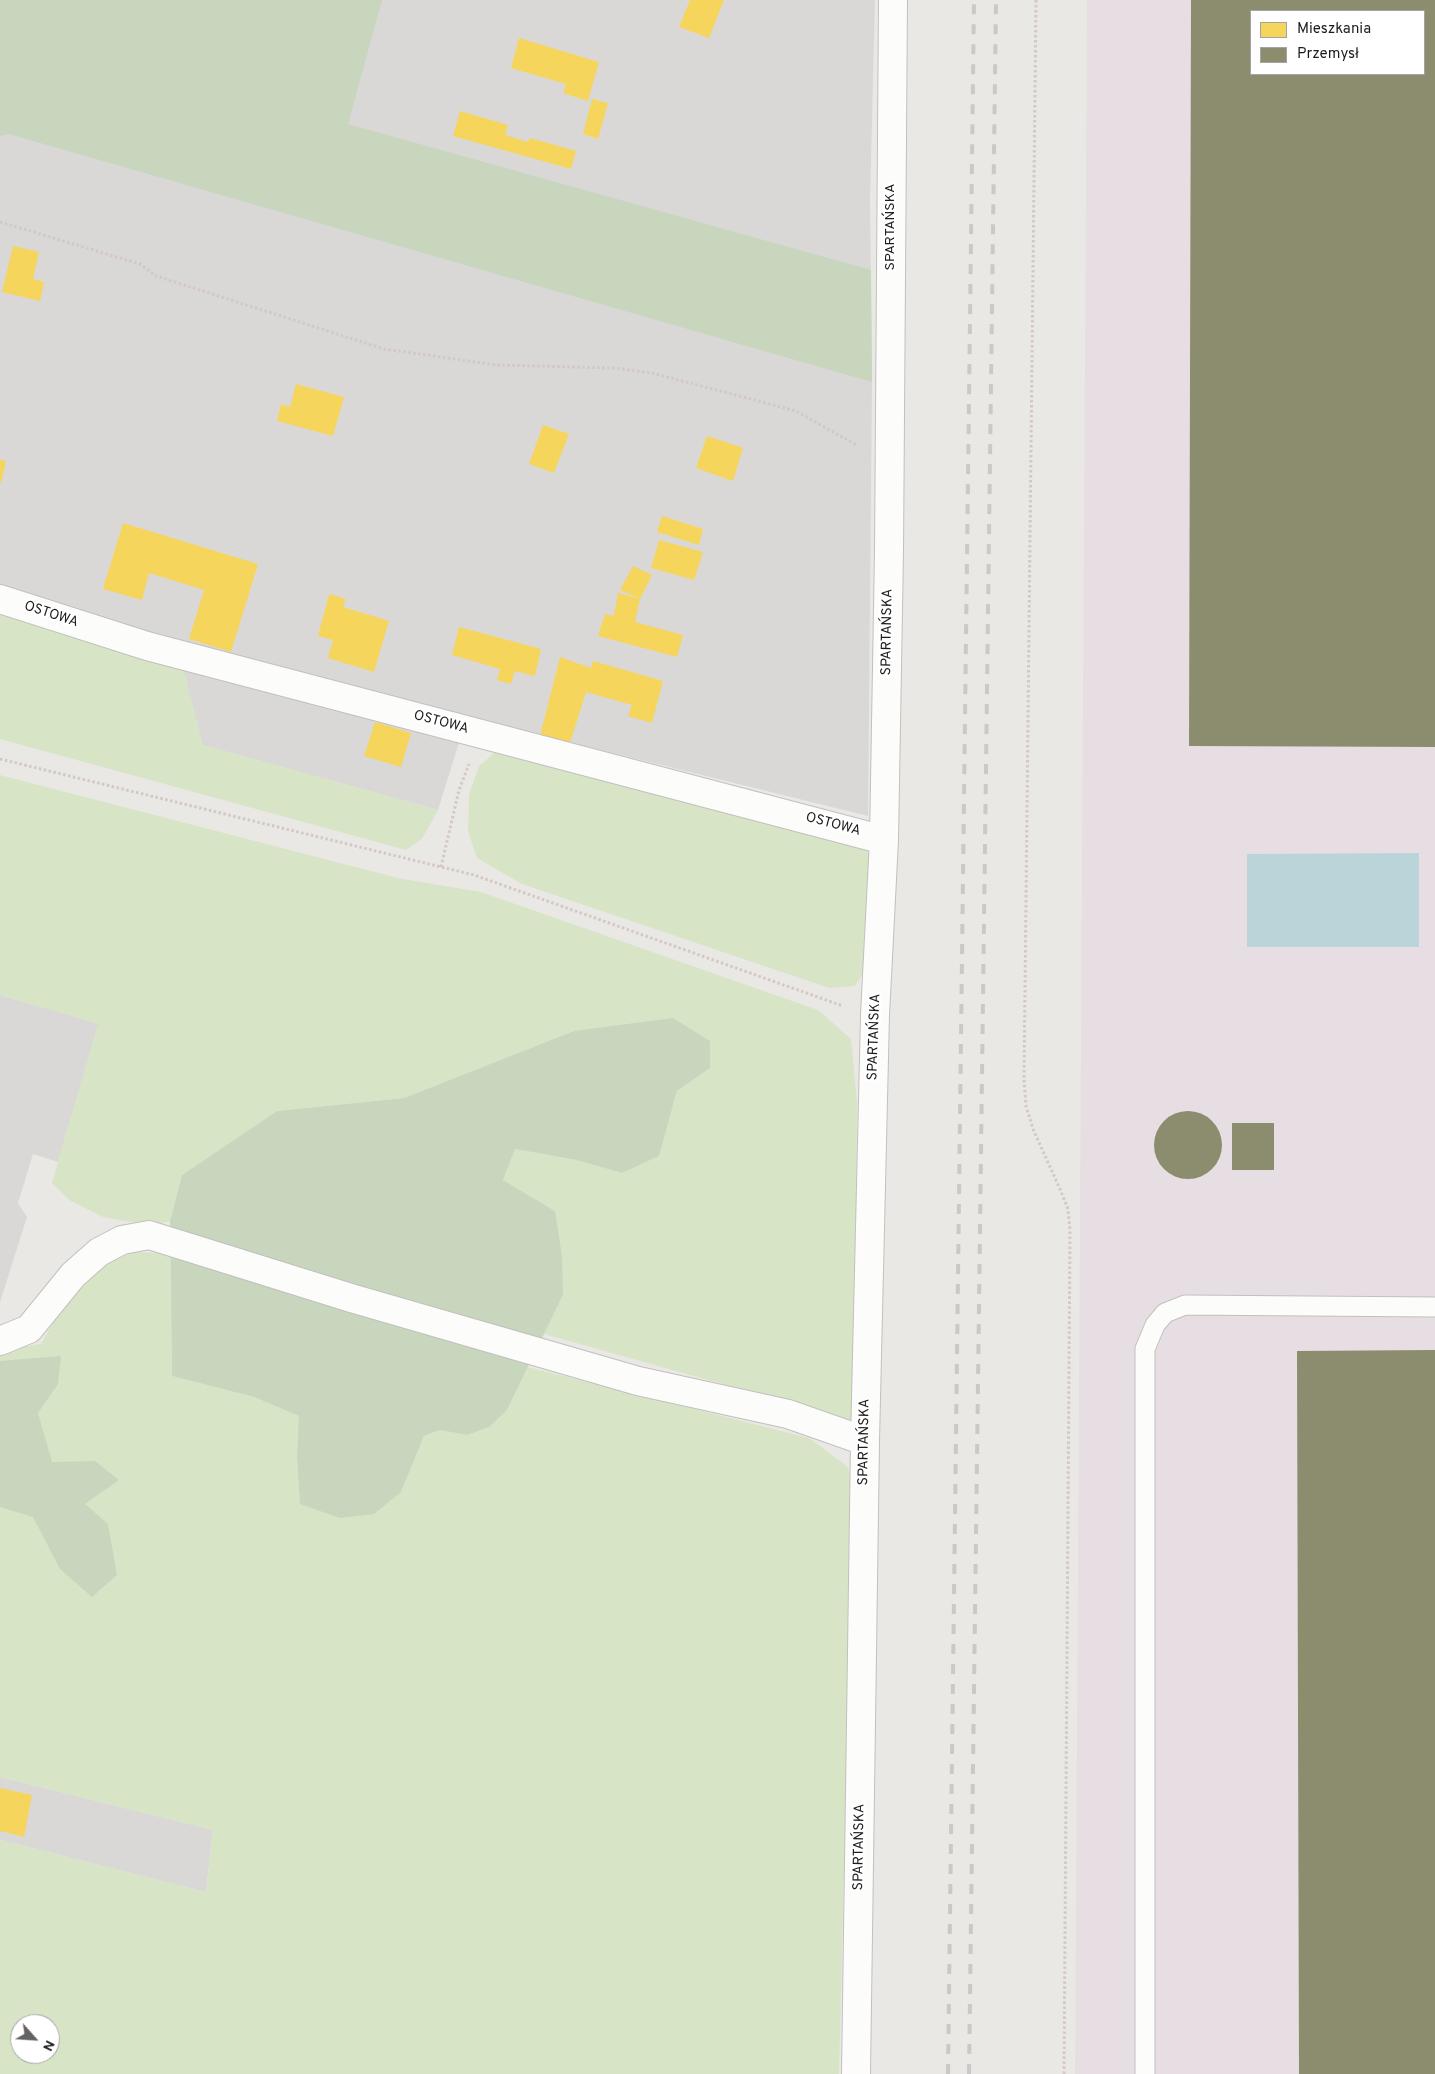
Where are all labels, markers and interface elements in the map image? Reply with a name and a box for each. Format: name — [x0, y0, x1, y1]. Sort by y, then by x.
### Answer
legend — [1250, 10, 1425, 75]
text: Mieszkania — [1297, 20, 1371, 39]
text: Przemysł — [1297, 45, 1359, 64]
street label: SPARTAŃSKA — [883, 184, 899, 270]
street label: SPARTAŃSKA — [879, 588, 897, 676]
street label: OSTOWA — [22, 598, 80, 632]
street label: OSTOWA — [412, 708, 470, 738]
street label: OSTOWA — [804, 810, 862, 840]
street label: SPARTAŃSKA — [865, 993, 885, 1081]
street label: SPARTAŃSKA — [856, 1398, 874, 1486]
street label: SPARTAŃSKA — [851, 1803, 869, 1891]
north arrow — [10, 2014, 60, 2064]
text: N — [38, 2037, 58, 2054]

